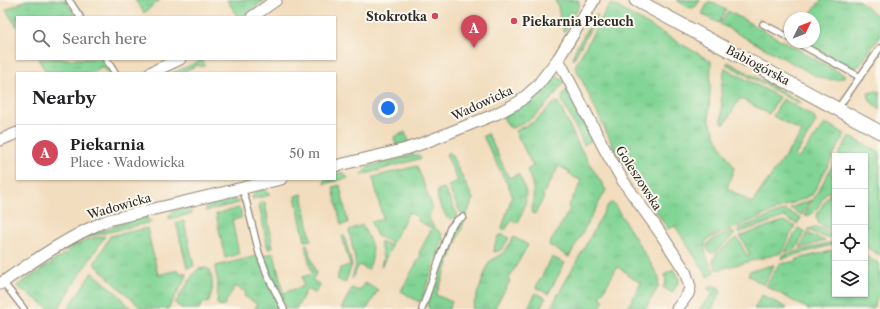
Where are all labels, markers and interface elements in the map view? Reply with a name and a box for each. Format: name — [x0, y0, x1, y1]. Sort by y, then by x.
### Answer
place label: Stokrotka — [366, 9, 428, 24]
marker: Stokrotka — [430, 11, 440, 21]
north arrow — [784, 12, 820, 48]
place label: Piekarnia Piecuch — [522, 14, 634, 29]
pin: A — [461, 15, 487, 48]
search box — [16, 16, 336, 60]
marker: Piekarnia Piecuch — [509, 16, 519, 26]
icon: search — [30, 27, 52, 49]
text: Search here — [62, 29, 147, 48]
street label: Babiogórska — [724, 42, 793, 88]
street label: Wadowicka — [448, 82, 516, 124]
text: Nearby — [32, 88, 96, 108]
your location — [378, 98, 398, 118]
text: Piekarnia — [70, 135, 145, 154]
street label: Goleszowska — [613, 143, 666, 214]
text: A — [40, 145, 50, 161]
text: 50 m — [289, 145, 320, 161]
map controls — [832, 153, 868, 297]
button: + — [832, 153, 868, 189]
text: Place · Wadowicka — [70, 154, 185, 170]
button: − — [832, 189, 868, 225]
street label: Wadowicka — [84, 190, 153, 223]
button: locate — [832, 225, 868, 261]
button: layers — [832, 261, 868, 297]

